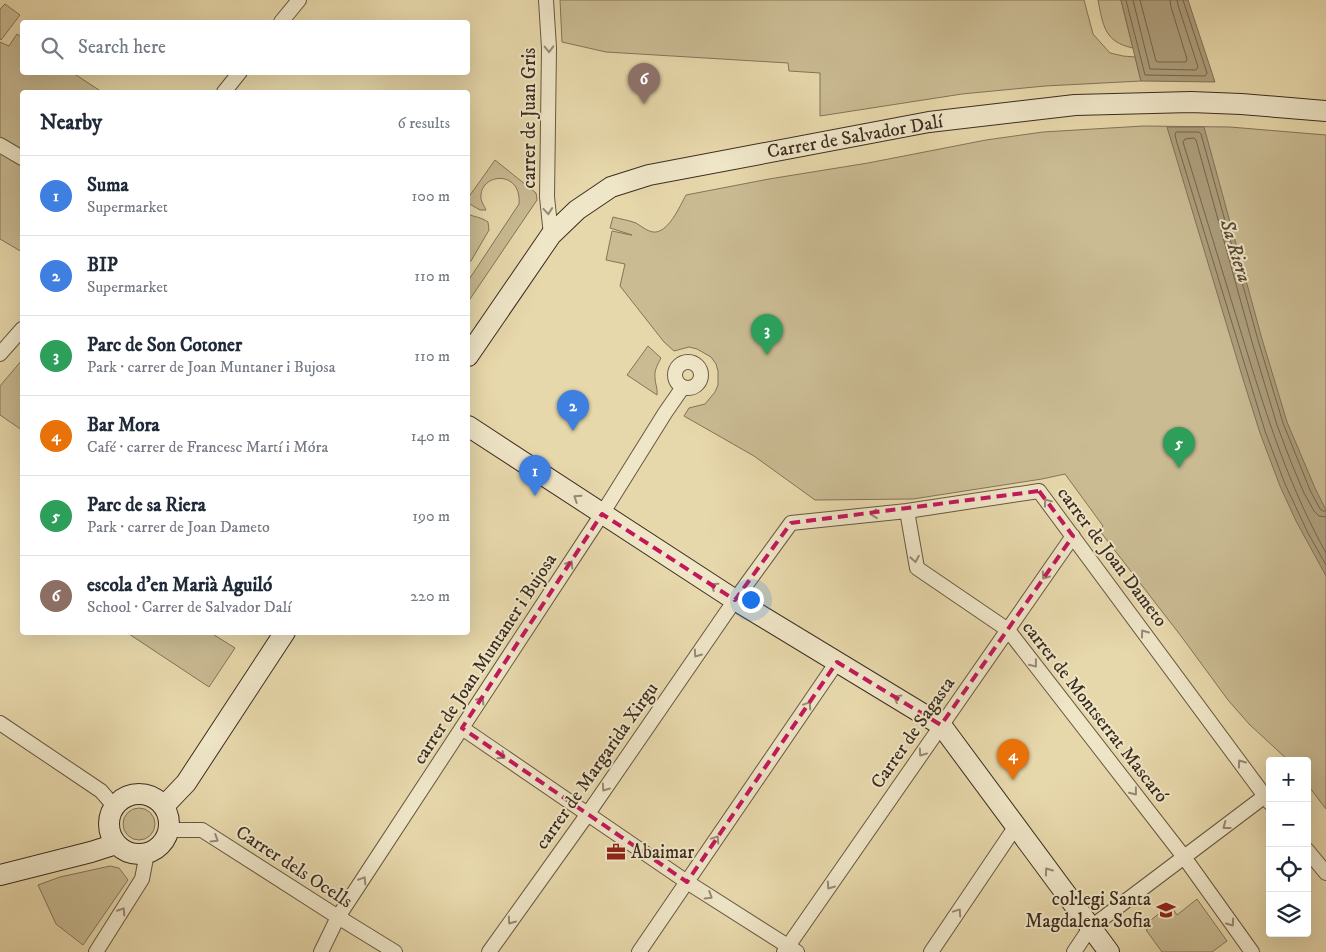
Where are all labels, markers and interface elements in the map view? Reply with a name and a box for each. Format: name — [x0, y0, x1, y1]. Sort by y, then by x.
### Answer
search box — [20, 20, 470, 75]
icon: search — [38, 34, 66, 62]
text: Search here — [78, 36, 166, 59]
one-way arrow — [544, 45, 554, 53]
street label: carrer de Juan Gris — [518, 48, 541, 188]
pin: 6 — [628, 63, 660, 104]
text: Nearby — [40, 110, 102, 136]
street label: Carrer de Salvador Dalí — [765, 110, 946, 164]
text: 6 results — [397, 113, 450, 133]
text: Suma — [87, 174, 129, 197]
text: 1 — [53, 186, 59, 206]
text: 100 m — [412, 186, 450, 206]
text: Supermarket — [87, 197, 168, 217]
one-way arrow — [543, 207, 554, 215]
water label: Sa Riera — [1213, 216, 1256, 285]
text: BIP — [87, 254, 118, 277]
text: 2 — [52, 266, 60, 286]
text: 110 m — [414, 266, 450, 286]
text: Supermarket — [87, 277, 168, 297]
pin: 3 — [751, 314, 783, 355]
text: Parc de Son Cotoner — [87, 334, 242, 357]
text: 3 — [53, 346, 59, 366]
text: 110 m — [414, 346, 450, 366]
text: Park · carrer de Joan Muntaner i Bujosa — [87, 357, 335, 377]
pin: 2 — [557, 390, 589, 431]
text: Bar Mora — [87, 414, 160, 437]
text: 4 — [51, 426, 61, 446]
text: 140 m — [411, 426, 450, 446]
pin: 5 — [1163, 427, 1195, 468]
text: Café · carrer de Francesc Martí i Móra — [87, 437, 328, 457]
pin: 1 — [519, 455, 551, 496]
street label: carrer de Joan Dameto — [1052, 483, 1172, 631]
text: Parc de sa Riera — [87, 494, 206, 517]
one-way arrow — [573, 495, 583, 504]
one-way arrow — [1045, 499, 1053, 508]
text: 5 — [52, 506, 60, 526]
text: 190 m — [412, 506, 450, 526]
one-way arrow — [870, 508, 878, 519]
text: Park · carrer de Joan Dameto — [87, 517, 270, 537]
street label: carrer de Joan Muntaner i Bujosa — [408, 549, 562, 769]
one-way arrow — [910, 555, 920, 563]
one-way arrow — [563, 560, 573, 569]
one-way arrow — [1042, 571, 1051, 580]
text: escola d'en Marià Aguiló — [87, 574, 272, 597]
one-way arrow — [710, 583, 719, 592]
text: 6 — [52, 586, 60, 606]
text: 220 m — [410, 586, 450, 606]
your location — [738, 587, 764, 613]
text: School · Carrer de Salvador Dalí — [87, 597, 291, 617]
street label: carrer de Montserrat Mascaró — [1017, 617, 1173, 807]
one-way arrow — [1141, 629, 1150, 639]
one-way arrow — [694, 649, 703, 658]
one-way arrow — [1029, 658, 1037, 667]
street label: Carrer de Sagasta — [866, 673, 960, 793]
street label: carrer de Margarida Xirgu — [531, 678, 663, 854]
one-way arrow — [893, 695, 902, 705]
one-way arrow — [475, 696, 484, 706]
one-way arrow — [802, 701, 811, 711]
pin: 4 — [997, 739, 1029, 780]
one-way arrow — [919, 747, 928, 756]
one-way arrow — [497, 750, 506, 759]
map controls — [1266, 757, 1311, 937]
button: + — [1266, 757, 1311, 802]
one-way arrow — [1237, 760, 1247, 769]
one-way arrow — [602, 782, 611, 792]
one-way arrow — [1128, 787, 1137, 796]
button: − — [1266, 802, 1311, 847]
one-way arrow — [1223, 820, 1232, 828]
street label: Carrer dels Ocells — [231, 821, 357, 913]
one-way arrow — [210, 833, 219, 842]
one-way arrow — [710, 836, 719, 845]
office icon: Abaimar — [605, 841, 627, 863]
place label: Abaimar — [631, 841, 694, 864]
button: locate — [1266, 847, 1311, 892]
one-way arrow — [1046, 868, 1054, 877]
one-way arrow — [356, 876, 366, 885]
one-way arrow — [827, 880, 836, 890]
place label: col·legi Santa Magdalena Sofia — [1025, 888, 1151, 933]
one-way arrow — [704, 890, 713, 900]
button: layers — [1266, 892, 1311, 937]
school or university icon: col·legi Santa Magdalena Sofia — [1155, 899, 1177, 921]
one-way arrow — [115, 907, 125, 916]
one-way arrow — [952, 908, 961, 917]
one-way arrow — [509, 915, 517, 924]
one-way arrow — [1225, 917, 1234, 927]

